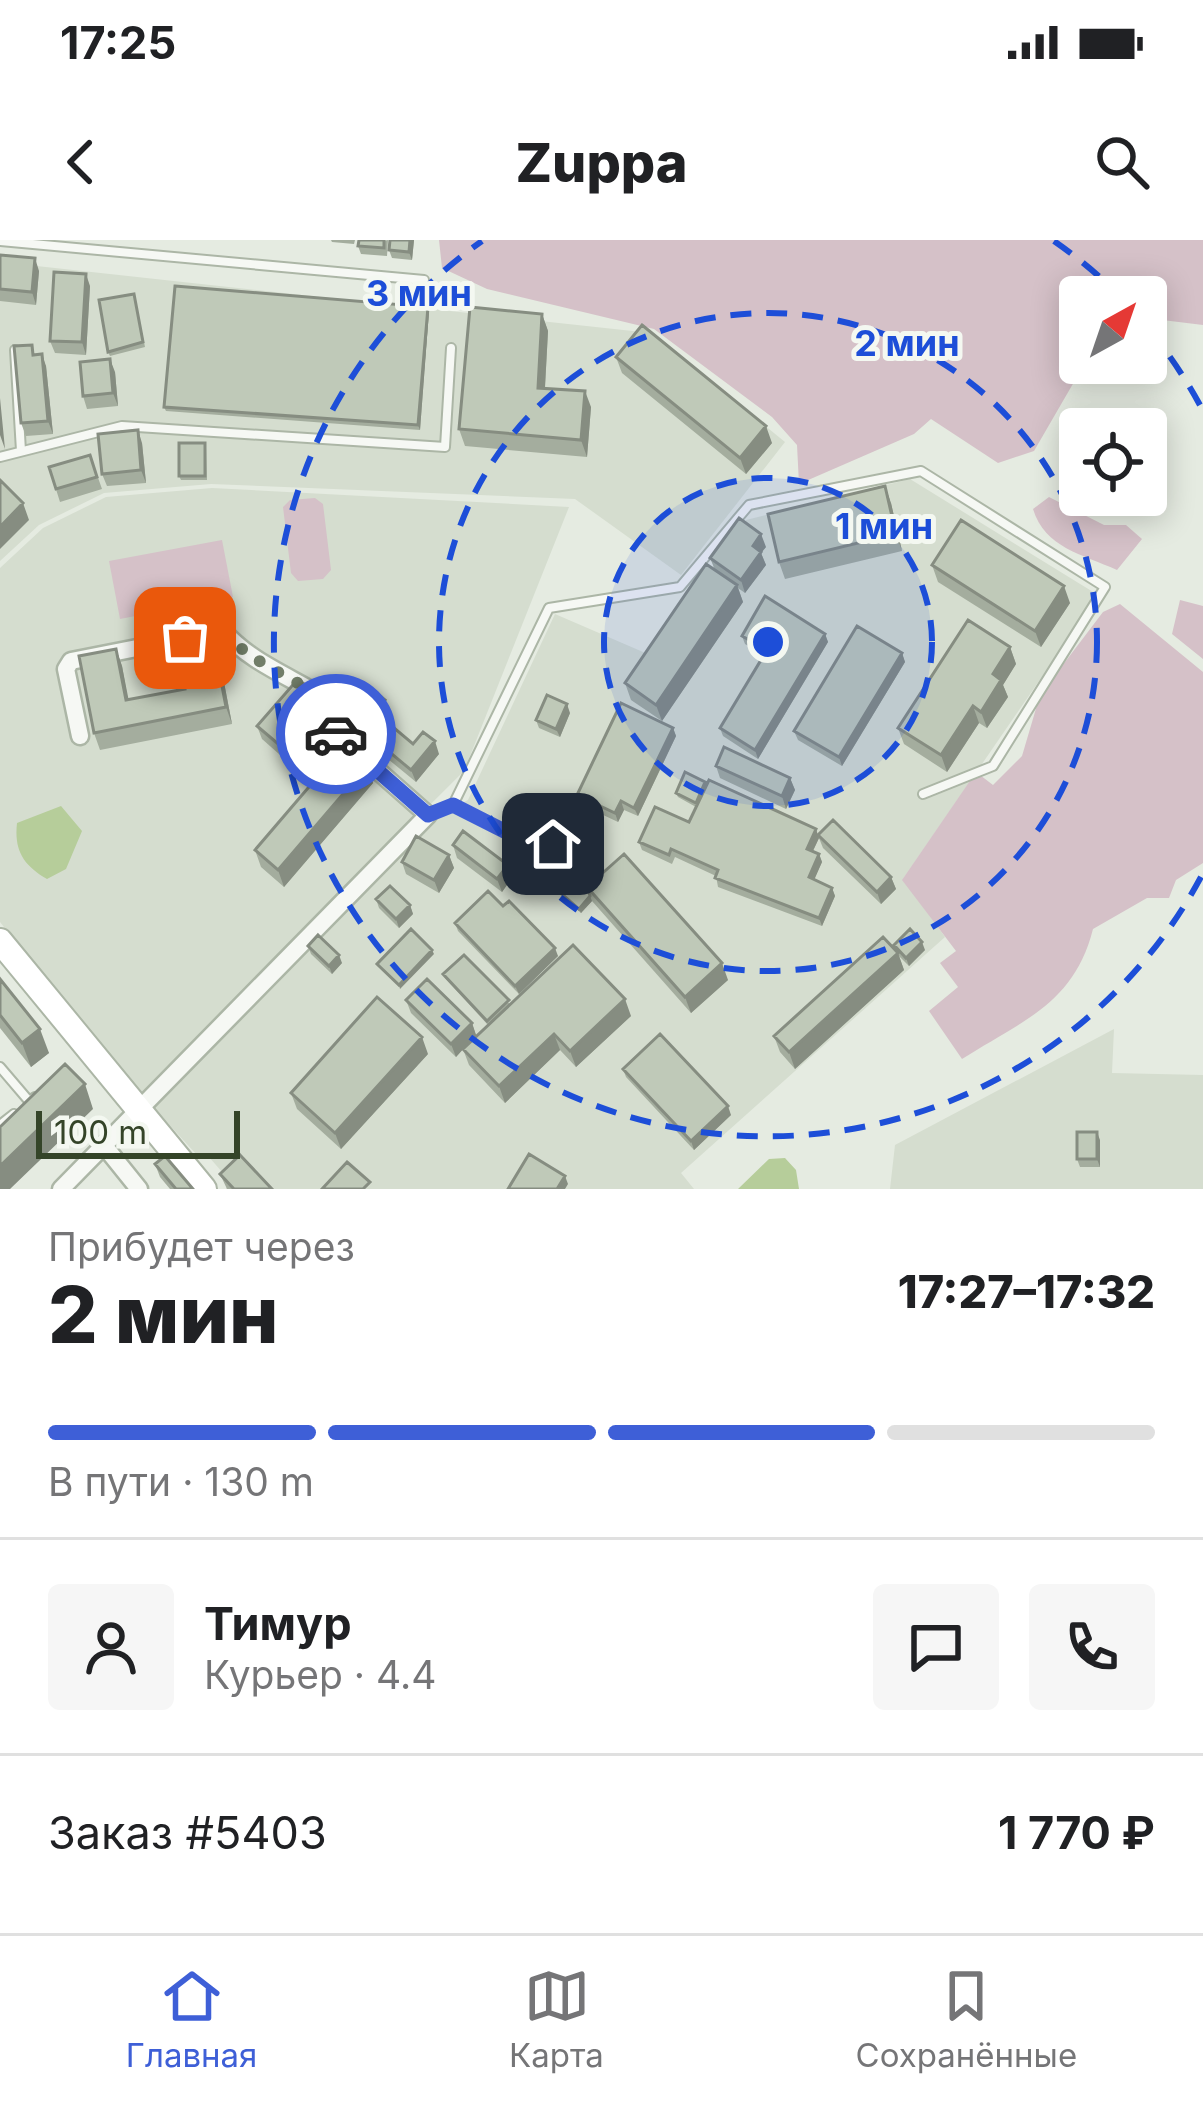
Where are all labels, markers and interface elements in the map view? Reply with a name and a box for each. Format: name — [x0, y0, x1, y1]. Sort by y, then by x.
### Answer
text: 17:25 — [60, 15, 176, 70]
icon: back — [48, 129, 114, 195]
icon: search — [1089, 129, 1155, 195]
text: Zuppa — [515, 130, 688, 195]
text: 3 мин — [366, 271, 472, 315]
north arrow — [1059, 276, 1167, 384]
map controls — [1059, 276, 1167, 516]
text: 2 мин — [854, 321, 960, 365]
button: locate — [1059, 408, 1167, 516]
text: 1 мин — [835, 504, 933, 548]
pin — [134, 587, 236, 689]
icon: bag — [152, 605, 218, 671]
centre of rings — [747, 621, 789, 663]
courier — [276, 674, 396, 794]
icon: car — [303, 701, 369, 767]
pin — [502, 793, 604, 895]
icon: home — [520, 811, 586, 877]
scale bar — [36, 1105, 240, 1158]
text: 100 m — [54, 1112, 147, 1152]
text: Прибудет через — [48, 1223, 355, 1270]
text: 17:27–17:32 — [898, 1264, 1155, 1319]
text: 2 мин — [48, 1267, 279, 1362]
text: В пути · 130 m — [48, 1458, 314, 1505]
button: person — [48, 1584, 174, 1710]
button: chat — [873, 1584, 999, 1710]
button: phone — [1029, 1584, 1155, 1710]
text: Тимур — [204, 1596, 352, 1651]
text: Курьер · 4.4 — [204, 1651, 436, 1698]
text: Заказ #5403 — [48, 1805, 327, 1860]
text: 1 770 ₽ — [998, 1805, 1155, 1860]
tab: Главная — [126, 1963, 257, 2075]
tab: Карта — [509, 1963, 604, 2075]
tab: Сохранённые — [856, 1963, 1077, 2075]

